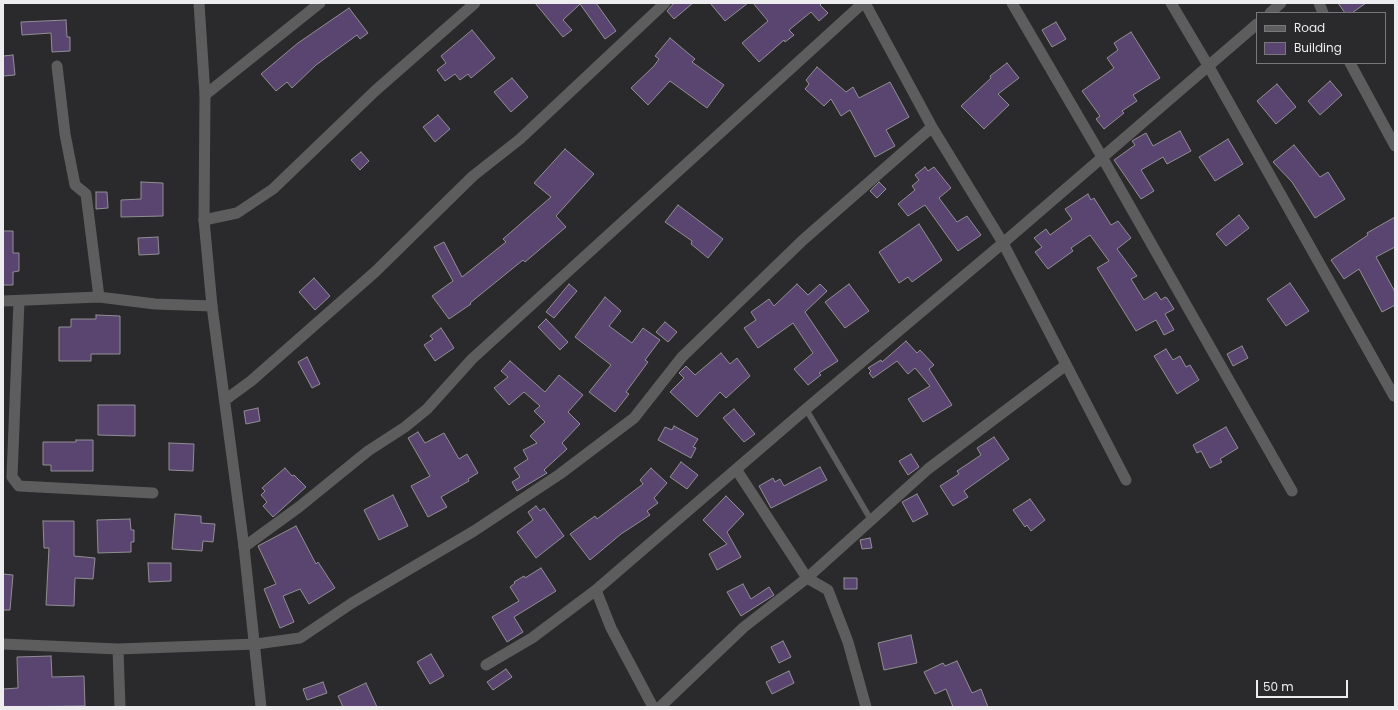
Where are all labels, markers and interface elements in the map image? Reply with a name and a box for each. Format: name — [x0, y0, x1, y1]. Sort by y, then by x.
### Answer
legend — [1256, 12, 1386, 64]
text: Road — [1294, 19, 1325, 36]
text: Building — [1294, 39, 1342, 56]
scale bar — [1258, 672, 1350, 698]
text: 50 m — [1263, 678, 1294, 695]

